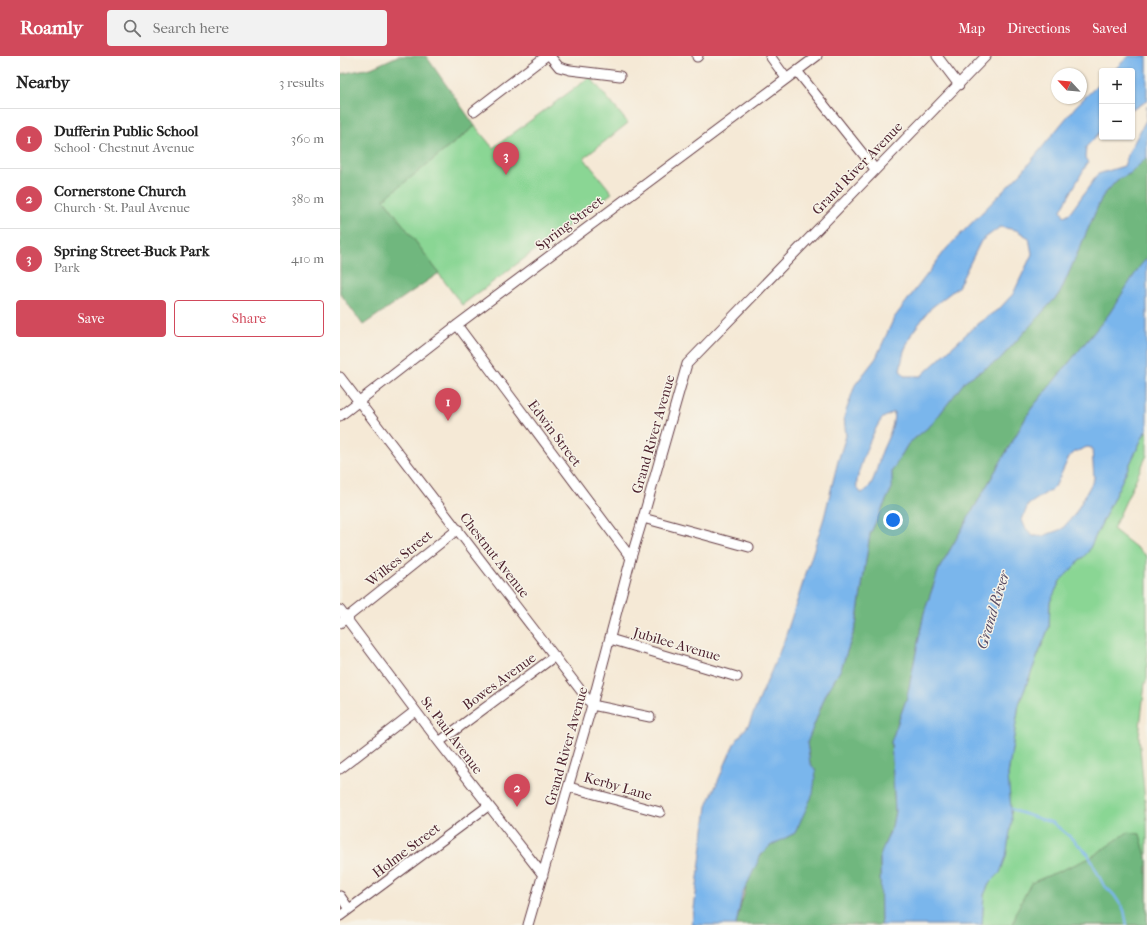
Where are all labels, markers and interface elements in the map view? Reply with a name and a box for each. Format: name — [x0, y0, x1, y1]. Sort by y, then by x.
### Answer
search box — [107, 10, 387, 46]
text: Roamly — [20, 17, 83, 39]
icon: search — [121, 17, 143, 39]
text: Search here — [153, 19, 229, 37]
text: Map — [958, 20, 985, 37]
text: Directions — [1007, 20, 1070, 37]
text: Saved — [1092, 20, 1127, 37]
north arrow — [1051, 68, 1087, 104]
map controls — [1099, 68, 1135, 140]
button: + — [1099, 68, 1135, 104]
text: Nearby — [16, 72, 70, 92]
text: 3 results — [279, 75, 324, 90]
button: − — [1099, 104, 1135, 140]
street label: Grand River Avenue — [809, 118, 906, 218]
text: Dufferin Public School — [54, 122, 198, 140]
text: 1 — [27, 131, 31, 146]
text: 360 m — [291, 131, 324, 146]
text: School · Chestnut Avenue — [54, 140, 194, 155]
pin: 3 — [493, 142, 519, 175]
text: Cornerstone Church — [54, 182, 186, 200]
text: 2 — [26, 191, 32, 206]
text: 380 m — [291, 191, 324, 206]
street label: Spring Street — [532, 192, 607, 254]
text: Church · St. Paul Avenue — [54, 200, 190, 215]
text: Spring Street-Buck Park — [54, 242, 210, 260]
text: 3 — [26, 251, 32, 266]
text: 410 m — [291, 251, 324, 266]
text: Park — [54, 260, 80, 275]
button: Save — [16, 300, 166, 337]
button: Share — [174, 300, 324, 337]
street label: Grand River Avenue — [628, 373, 679, 496]
pin: 1 — [435, 388, 461, 421]
street label: Edwin Street — [524, 397, 585, 470]
street label: Chestnut Avenue — [456, 509, 533, 601]
your location — [883, 510, 903, 530]
street label: Wilkes Street — [362, 526, 436, 591]
water label: Grand River — [973, 568, 1014, 651]
street label: Jubilee Avenue — [630, 624, 723, 665]
street label: Bowes Avenue — [459, 649, 539, 714]
street label: Grand River Avenue — [541, 685, 592, 808]
street label: St. Paul Avenue — [417, 693, 486, 777]
street label: Kerby Lane — [582, 769, 654, 804]
pin: 2 — [504, 774, 530, 807]
street label: Holme Street — [369, 819, 443, 881]

